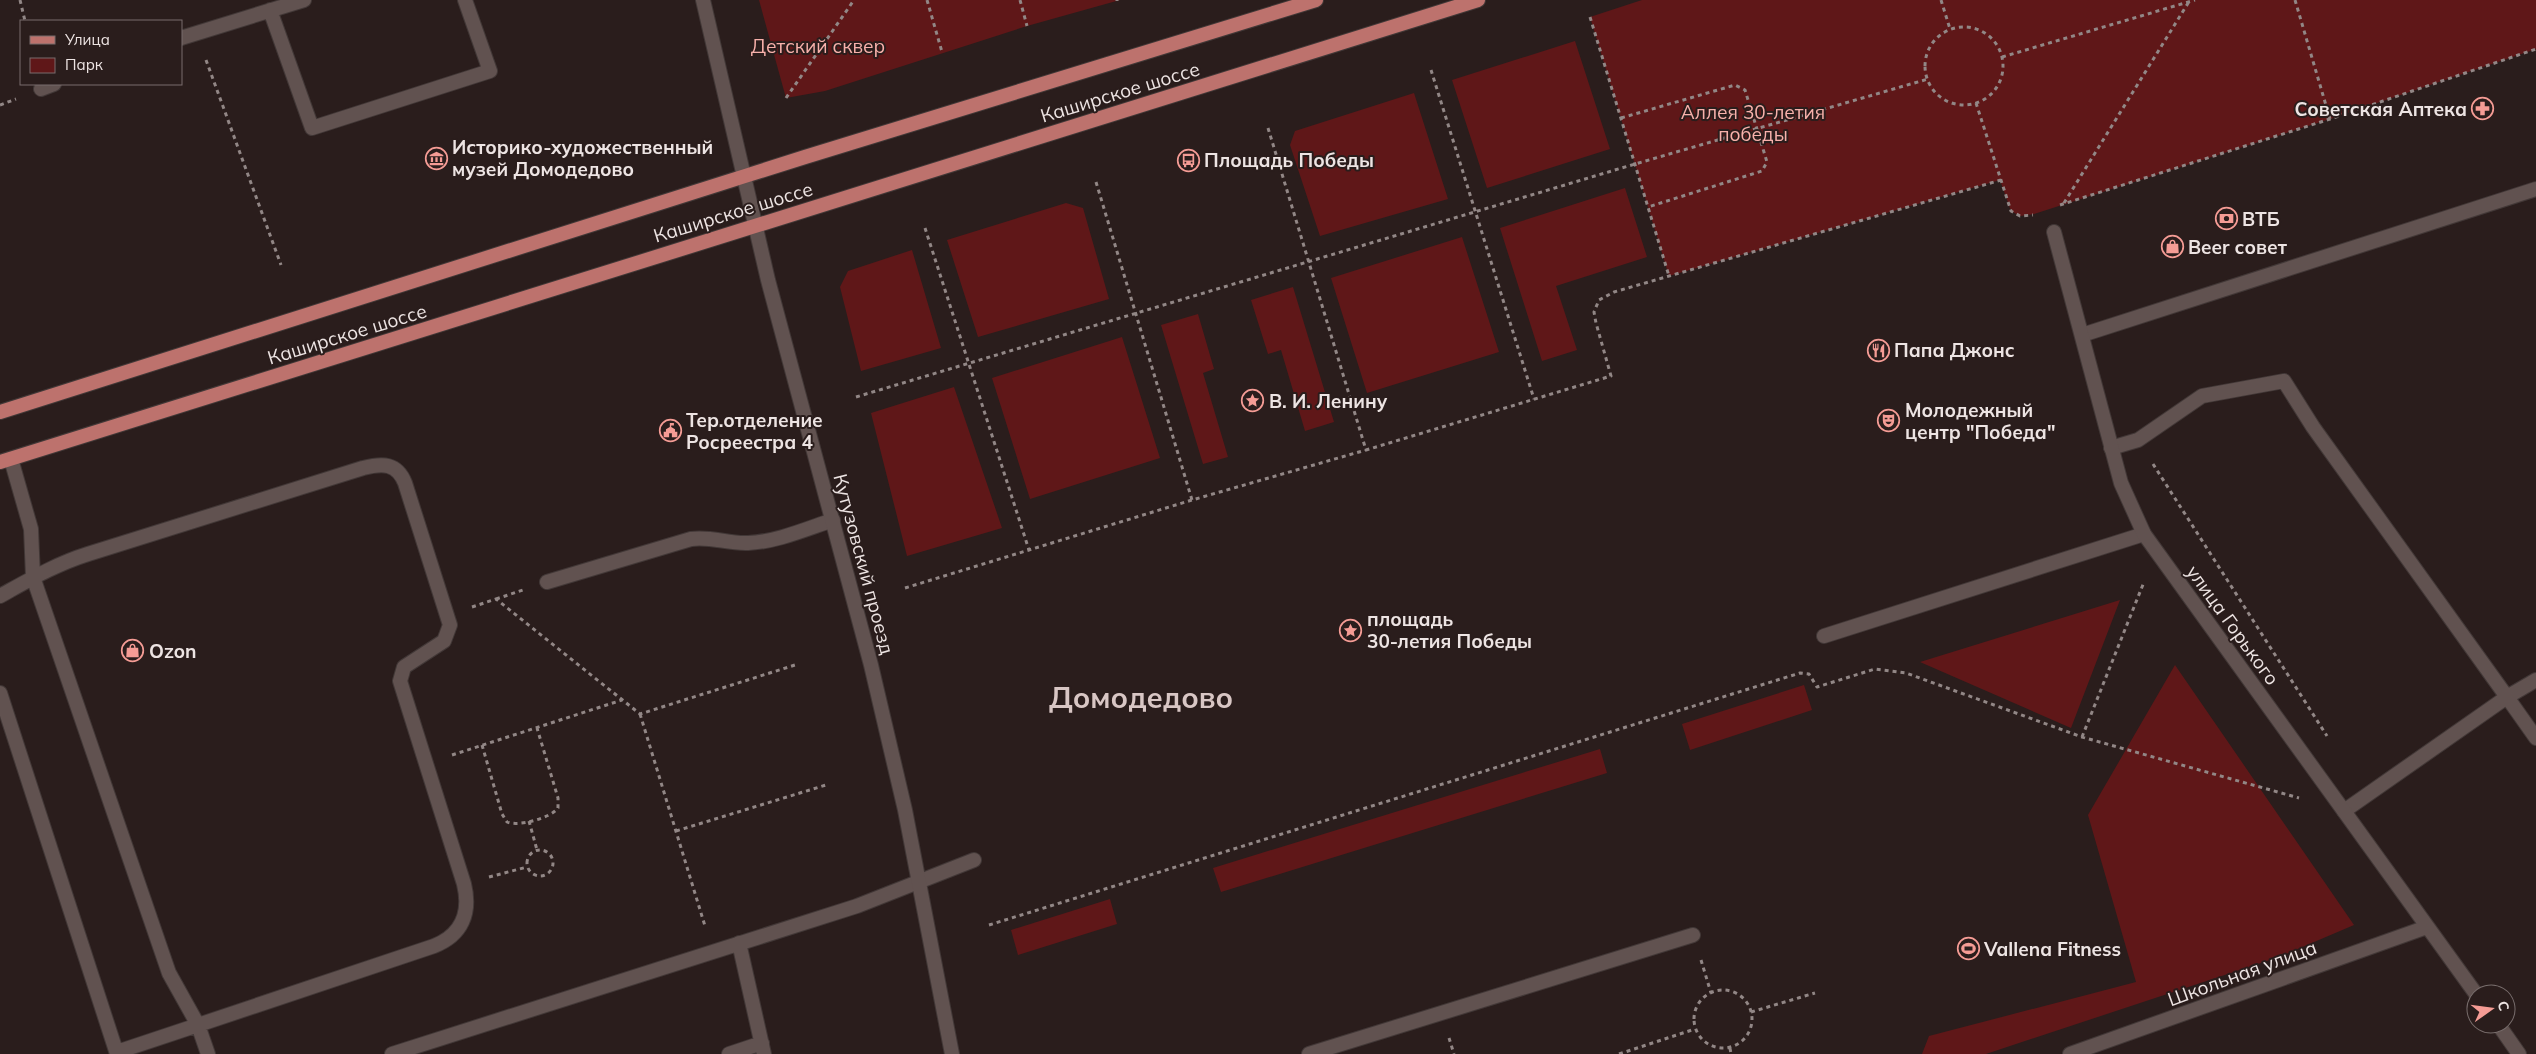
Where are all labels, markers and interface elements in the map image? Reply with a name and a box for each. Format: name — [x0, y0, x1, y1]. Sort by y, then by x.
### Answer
legend — [20, 20, 182, 85]
text: Улица — [64, 30, 110, 49]
park label: Детский сквер — [751, 34, 885, 58]
text: Парк — [65, 55, 104, 74]
street label: Каширское шоссе — [1038, 56, 1202, 128]
place label: Советская Аптека — [2295, 97, 2467, 121]
pharmacy icon: Советская Аптека — [2471, 97, 2495, 121]
park label: Аллея 30-летия победы — [1681, 100, 1825, 146]
place label: Историко-художественный музей Домодедово — [452, 135, 713, 181]
museum icon: Историко-художественный музей Домодедово — [424, 146, 448, 170]
bus stop icon: Площадь Победы — [1176, 148, 1200, 172]
place label: Площадь Победы — [1204, 148, 1374, 172]
street label: Каширское шоссе — [651, 176, 815, 248]
bank icon: ВТБ — [2214, 207, 2238, 231]
place label: ВТБ — [2242, 207, 2280, 231]
shop icon: Beer совет — [2160, 235, 2184, 259]
place label: Beer совет — [2188, 235, 2288, 259]
street label: Каширское шоссе — [265, 298, 429, 370]
restaurant icon: Папа Джонс — [1866, 338, 1890, 362]
place label: Папа Джонс — [1894, 338, 2015, 362]
place icon: В. И. Ленину — [1241, 389, 1265, 413]
place label: В. И. Ленину — [1269, 389, 1388, 413]
place label: Молодежный центр "Победа" — [1905, 398, 2055, 444]
place label: Тер.отделение Росреестра 4 — [686, 408, 823, 454]
theatre icon: Молодежный центр "Победа" — [1877, 409, 1901, 433]
public building icon: Тер.отделение Росреестра 4 — [658, 419, 682, 443]
street label: Кутузовский проезд — [828, 471, 900, 657]
street label: улица Горького — [2181, 560, 2285, 690]
place label: площадь 30-летия Победы — [1367, 607, 1532, 653]
place icon: площадь 30-летия Победы — [1339, 618, 1363, 642]
shop icon: Ozon — [121, 639, 145, 663]
place label: Ozon — [149, 639, 196, 663]
district label: Домодедово — [1049, 679, 1233, 715]
street label: Школьная улица — [2164, 935, 2320, 1011]
sports icon: Vallena Fitness — [1956, 937, 1980, 961]
place label: Vallena Fitness — [1983, 937, 2121, 961]
north arrow — [2466, 984, 2516, 1034]
text: С — [2494, 999, 2514, 1013]

